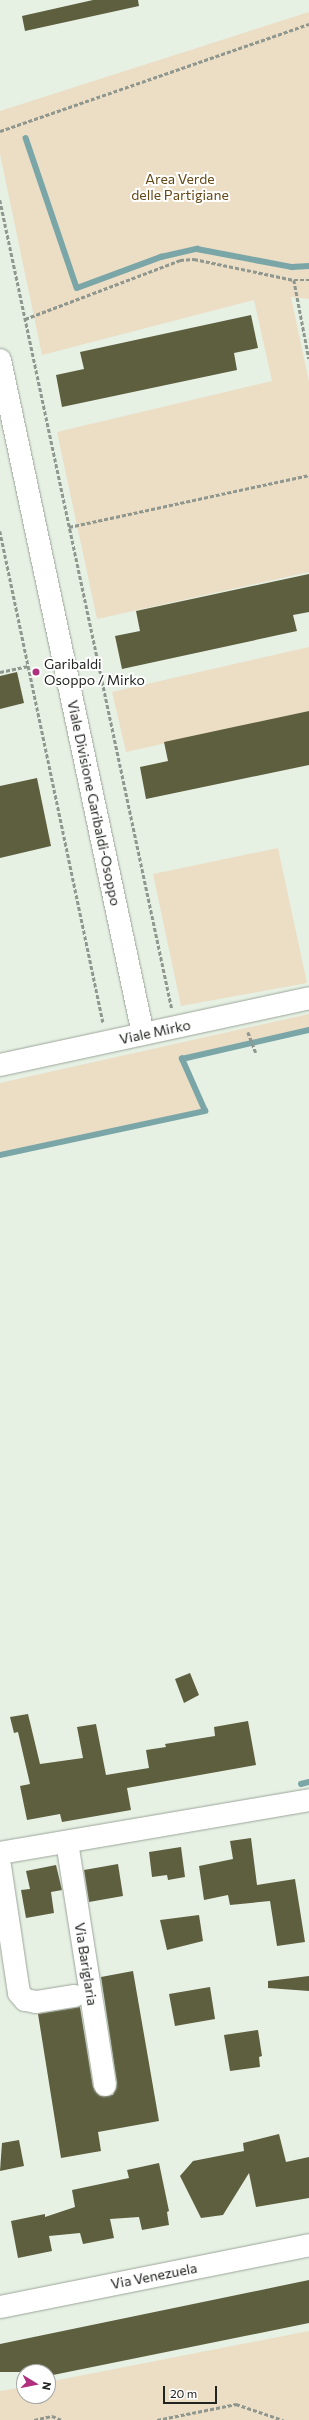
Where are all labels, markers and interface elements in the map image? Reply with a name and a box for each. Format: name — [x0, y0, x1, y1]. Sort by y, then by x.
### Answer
park label: Area Verde delle Partigiane — [131, 171, 229, 204]
place label: Garibaldi Osoppo / Mirko — [44, 656, 145, 688]
marker: Garibaldi Osoppo / Mirko — [31, 667, 41, 677]
street label: Viale Divisione Garibaldi-Osoppo — [64, 699, 124, 907]
street label: Viale Mirko — [118, 1016, 192, 1048]
street label: Via Bariglaria — [71, 1921, 101, 2007]
street label: Via Venezuela — [109, 2259, 199, 2293]
north arrow — [16, 2364, 56, 2404]
scale bar — [165, 2378, 219, 2404]
text: N — [40, 2381, 54, 2391]
text: 20 m — [170, 2386, 197, 2400]

